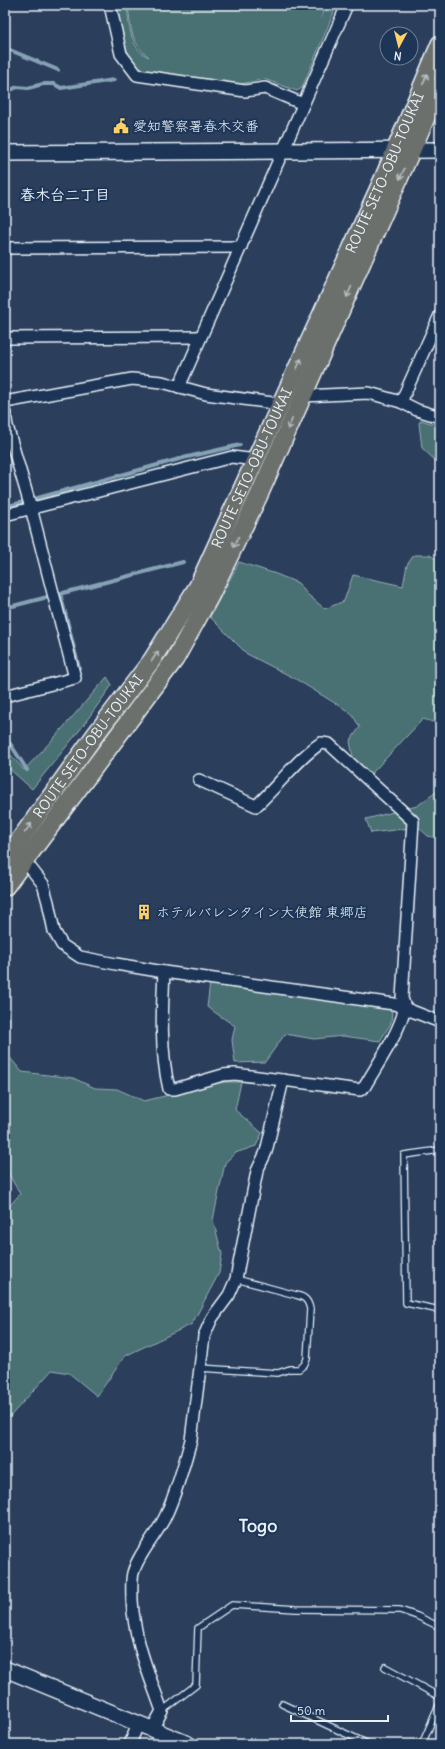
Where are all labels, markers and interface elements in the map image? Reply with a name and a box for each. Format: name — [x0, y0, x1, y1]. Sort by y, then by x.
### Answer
north arrow — [379, 26, 419, 66]
text: N — [393, 49, 402, 63]
one-way arrow — [422, 73, 430, 85]
street label: ROUTE SETO-OBU-TOUKAI — [342, 89, 428, 256]
public building icon: 愛知警察署春木交番 — [112, 117, 130, 135]
place label: 愛知警察署春木交番 — [133, 117, 259, 135]
one-way arrow — [398, 167, 406, 179]
district label: 春木台二丁目 — [20, 185, 110, 204]
one-way arrow — [345, 286, 352, 298]
one-way arrow — [296, 358, 303, 370]
street label: ROUTE SETO-OBU-TOUKAI — [207, 385, 296, 551]
one-way arrow — [286, 417, 293, 429]
one-way arrow — [232, 536, 239, 548]
one-way arrow — [150, 650, 159, 661]
street label: ROUTE SETO-OBU-TOUKAI — [29, 671, 147, 821]
one-way arrow — [24, 823, 32, 834]
building icon: ホテルバレンタイン大使館 東郷店 — [135, 903, 153, 921]
place label: ホテルバレンタイン大使館 東郷店 — [156, 903, 368, 921]
district label: Togo — [239, 1514, 277, 1537]
scale bar — [291, 1697, 388, 1723]
text: 50 m — [297, 1703, 326, 1718]

